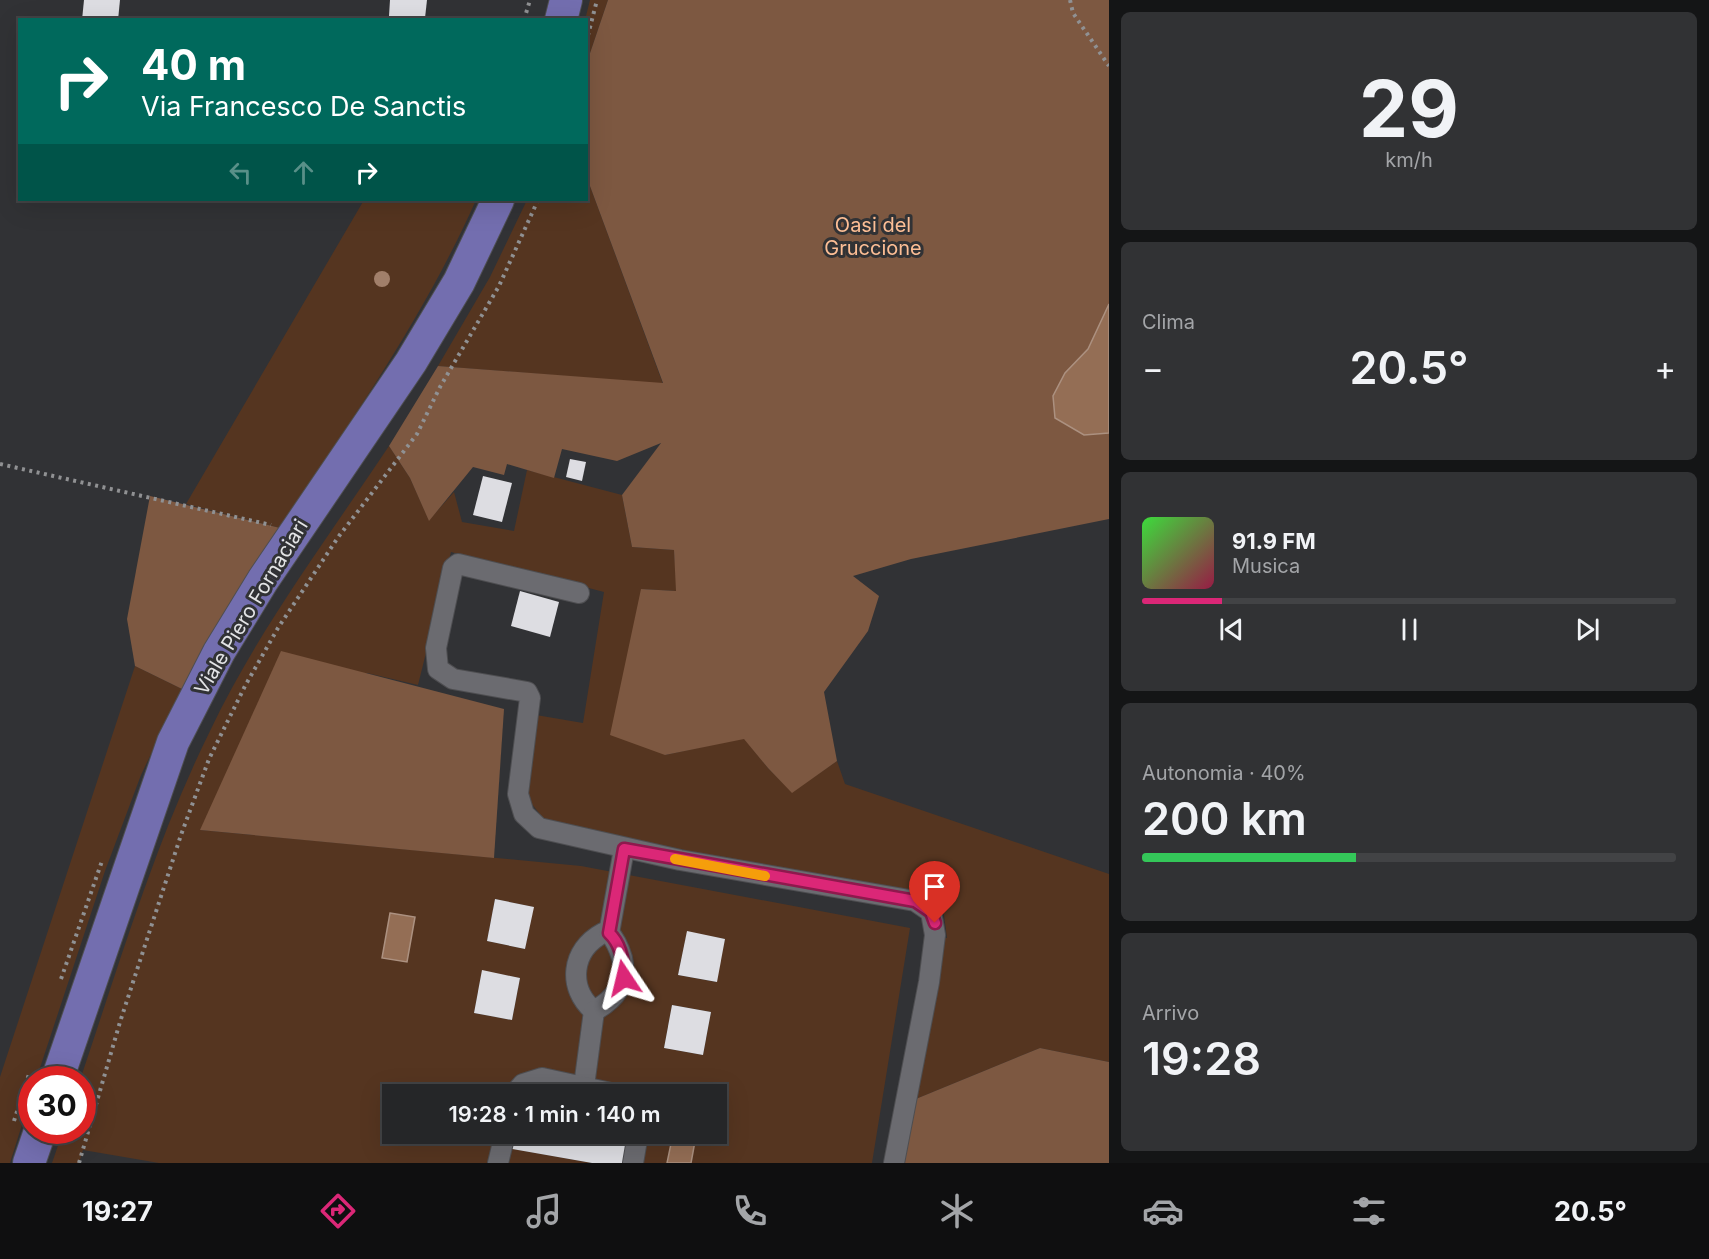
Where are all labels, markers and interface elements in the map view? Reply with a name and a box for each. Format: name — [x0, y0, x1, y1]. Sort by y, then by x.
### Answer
text: 40 m — [141, 39, 246, 90]
icon: right — [42, 42, 120, 120]
text: 29 — [1359, 61, 1459, 156]
text: Via Francesco De Sanctis — [141, 90, 466, 123]
text: km/h — [1385, 148, 1433, 172]
icon: left — [224, 156, 257, 189]
icon: ahead — [287, 156, 320, 189]
icon: right — [350, 156, 383, 189]
park label: Oasi del Gruccione — [824, 213, 922, 260]
text: Clima — [1142, 310, 1195, 334]
text: 20.5° — [1349, 340, 1469, 395]
text: − — [1142, 348, 1164, 388]
text: + — [1654, 348, 1676, 388]
street label: Viale Piero Fornaciari — [189, 515, 313, 699]
text: 91.9 FM — [1232, 528, 1316, 554]
text: Musica — [1232, 554, 1300, 578]
icon: previous — [1215, 613, 1248, 646]
icon: pause — [1393, 613, 1426, 646]
icon: next — [1571, 613, 1604, 646]
text: Autonomia · 40% — [1142, 761, 1306, 785]
text: 200 km — [1142, 791, 1307, 846]
pin — [909, 861, 960, 923]
icon: arrive — [918, 870, 951, 903]
position arrow — [592, 946, 656, 1010]
text: Arrivo — [1142, 1001, 1199, 1025]
text: 19:28 — [1142, 1031, 1261, 1086]
speed limit sign: 30 — [18, 1066, 96, 1144]
text: 19:28 · 1 min · 140 m — [448, 1101, 661, 1127]
icon: directions — [317, 1190, 359, 1232]
icon: music — [523, 1190, 565, 1232]
icon: phone — [729, 1190, 771, 1232]
icon: climate — [936, 1190, 978, 1232]
icon: car — [1142, 1190, 1184, 1232]
icon: filters — [1348, 1190, 1390, 1232]
text: 19:27 — [82, 1195, 153, 1228]
text: 20.5° — [1554, 1195, 1627, 1228]

